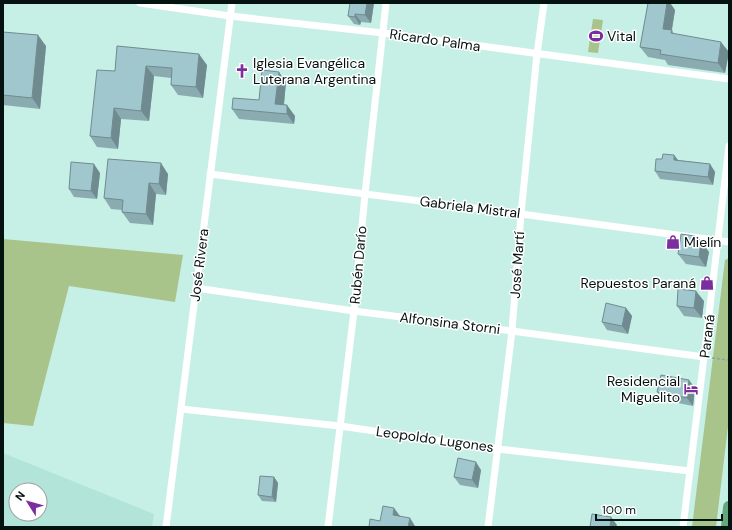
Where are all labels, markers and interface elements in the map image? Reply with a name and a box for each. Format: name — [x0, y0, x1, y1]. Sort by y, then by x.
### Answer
street label: Ricardo Palma — [388, 25, 482, 55]
place label: Vital — [607, 27, 636, 45]
sports icon: Vital — [588, 28, 604, 44]
place label: Iglesia Evangélica Luterana Argentina — [253, 54, 376, 88]
church icon: Iglesia Evangélica Luterana Argentina — [234, 63, 250, 79]
street label: Gabriela Mistral — [419, 192, 521, 222]
street label: Rubén Darío — [346, 225, 370, 305]
street label: José Rivera — [186, 227, 212, 303]
street label: José Martí — [506, 230, 528, 299]
place label: Mielín — [684, 233, 721, 251]
shop icon: Mielín — [665, 234, 681, 250]
place label: Repuestos Paraná — [580, 274, 696, 292]
shop icon: Repuestos Paraná — [699, 275, 715, 291]
street label: Alfonsina Storni — [399, 308, 501, 338]
street label: Paraná — [695, 313, 719, 359]
place label: Residencial Miguelito — [607, 372, 680, 406]
hotel icon: Residencial Miguelito — [683, 381, 699, 397]
street label: Leopoldo Lugones — [375, 422, 495, 456]
north arrow — [8, 482, 48, 522]
text: N — [12, 489, 28, 503]
scale bar — [596, 496, 722, 522]
text: 100 m — [602, 502, 636, 518]

